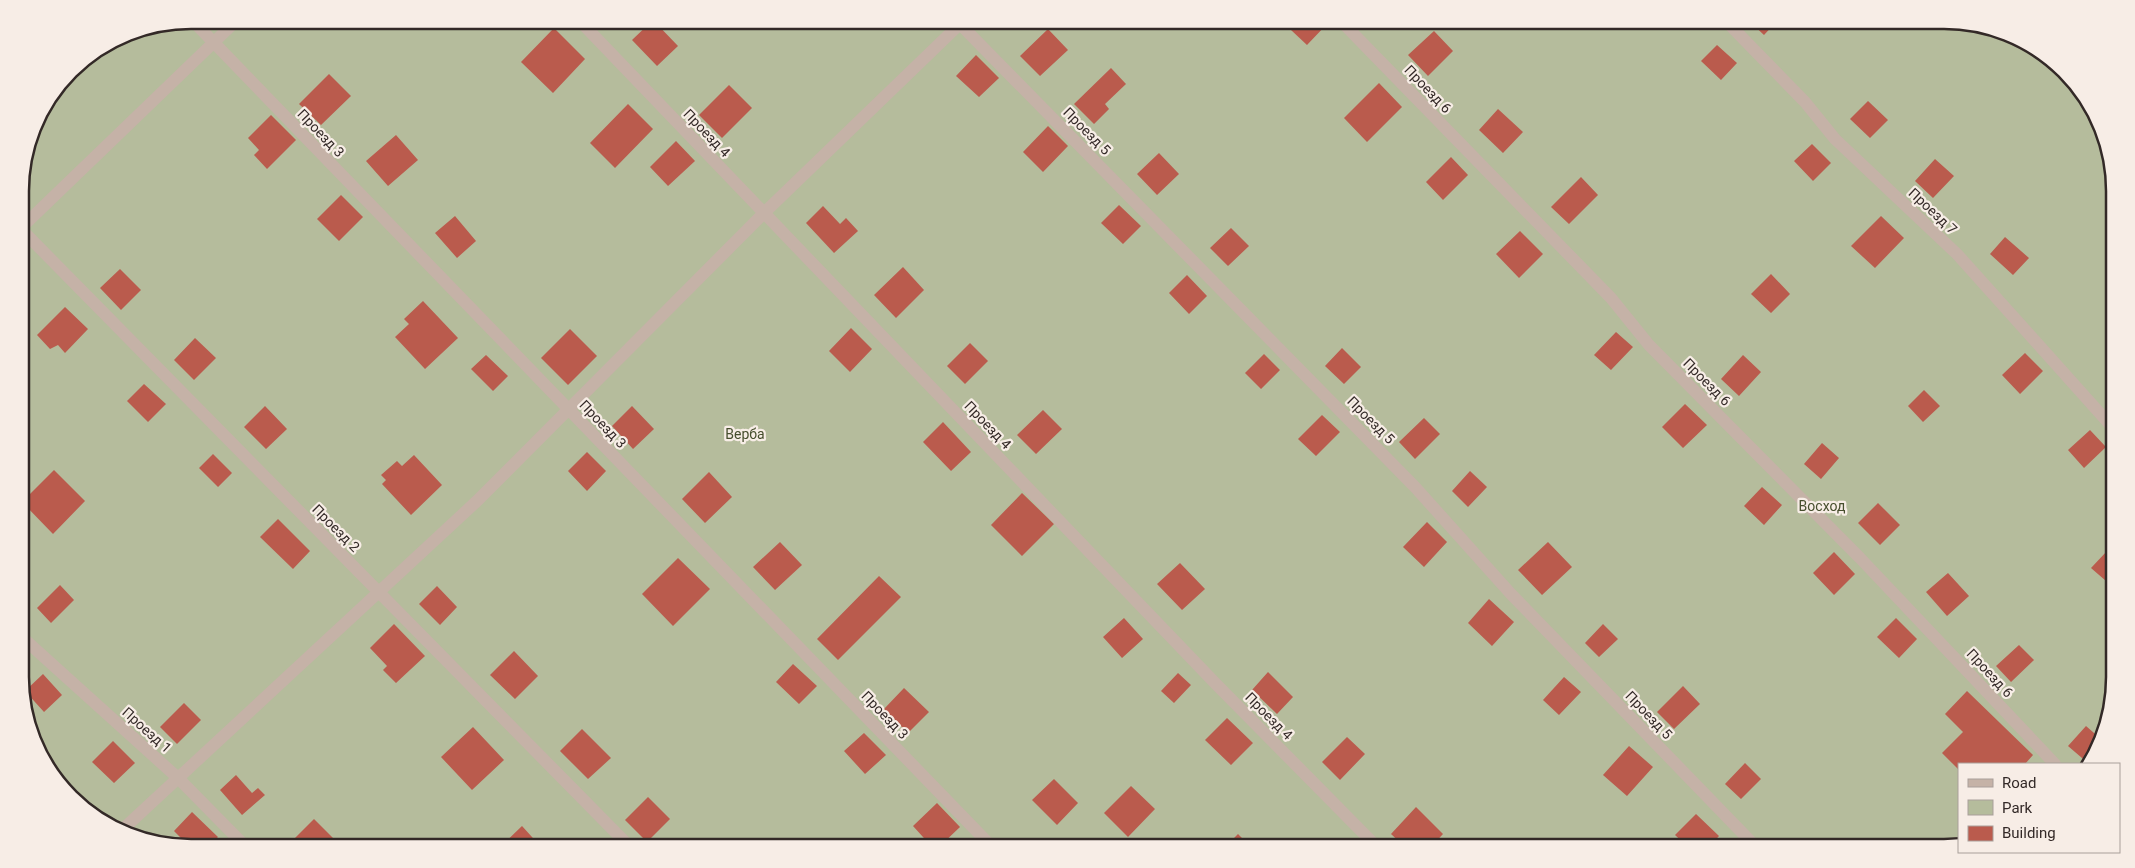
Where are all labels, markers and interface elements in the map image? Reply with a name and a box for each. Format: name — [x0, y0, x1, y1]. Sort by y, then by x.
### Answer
street label: Проезд 6 — [1401, 62, 1455, 116]
street label: Проезд 5 — [1060, 104, 1114, 158]
street label: Проезд 3 — [294, 106, 348, 160]
street label: Проезд 4 — [680, 106, 734, 160]
street label: Проезд 7 — [1906, 185, 1961, 237]
street label: Проезд 6 — [1680, 355, 1734, 409]
street label: Проезд 5 — [1344, 393, 1398, 447]
street label: Проезд 3 — [576, 397, 630, 451]
street label: Проезд 4 — [961, 398, 1015, 452]
park label: Верба — [725, 426, 765, 442]
park label: Восход — [1799, 498, 1846, 514]
street label: Проезд 2 — [309, 501, 363, 555]
street label: Проезд 6 — [1964, 646, 2016, 701]
street label: Проезд 3 — [858, 688, 912, 742]
street label: Проезд 5 — [1622, 688, 1676, 742]
street label: Проезд 4 — [1242, 689, 1296, 743]
street label: Проезд 1 — [119, 704, 175, 756]
legend — [1958, 763, 2120, 853]
text: Road — [2002, 774, 2036, 792]
text: Park — [2002, 799, 2033, 817]
text: Building — [2002, 824, 2056, 842]

